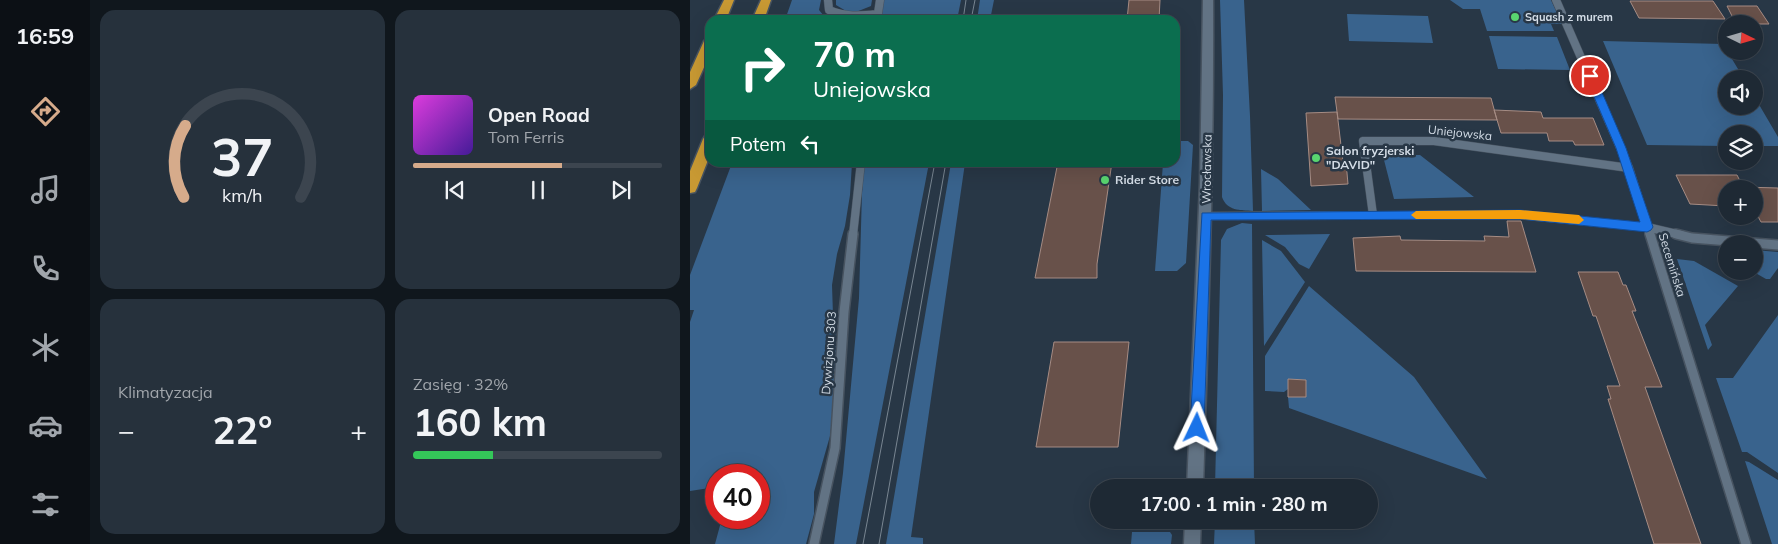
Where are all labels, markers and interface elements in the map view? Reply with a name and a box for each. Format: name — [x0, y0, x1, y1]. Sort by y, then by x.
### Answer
place label: Squash z murem — [1525, 10, 1613, 24]
marker: Squash z murem — [1509, 11, 1521, 23]
north arrow — [1718, 15, 1762, 60]
map controls — [1718, 15, 1763, 280]
text: 16:59 — [16, 22, 74, 50]
text: 70 m — [813, 32, 896, 76]
icon: right — [730, 35, 795, 100]
pin — [1569, 55, 1611, 97]
icon: arrive — [1576, 62, 1604, 90]
button: sound — [1718, 70, 1763, 115]
text: Uniejowska — [813, 75, 931, 103]
icon: directions — [28, 94, 63, 129]
text: Open Road — [488, 103, 590, 127]
street label: Uniejowska — [1427, 122, 1493, 143]
text: 37 — [211, 124, 274, 189]
button: layers — [1718, 125, 1763, 170]
text: Tom Ferris — [488, 127, 565, 147]
icon: left — [796, 130, 824, 158]
text: Potem — [730, 132, 786, 156]
street label: Wrocławska — [1198, 134, 1215, 204]
place label: Salon fryzjerski "DAVID" — [1326, 143, 1414, 172]
marker: Salon fryzjerski "DAVID" — [1310, 152, 1322, 164]
icon: music — [28, 172, 63, 207]
place label: Rider Store — [1115, 172, 1179, 187]
marker: Rider Store — [1099, 174, 1111, 186]
icon: previous — [441, 176, 469, 204]
icon: pause — [524, 176, 552, 204]
icon: next — [607, 176, 635, 204]
button: + — [1718, 180, 1763, 225]
text: km/h — [222, 184, 263, 206]
street label: Secemińska — [1656, 231, 1689, 299]
button: − — [1718, 235, 1763, 280]
icon: phone — [28, 251, 63, 286]
street label: Dywizjonu 303 — [818, 311, 839, 395]
icon: climate — [28, 330, 63, 365]
text: Zasięg · 32% — [413, 374, 508, 394]
text: Klimatyzacja — [118, 382, 213, 402]
text: 160 km — [413, 398, 547, 446]
position arrow — [1170, 401, 1222, 453]
text: 22° — [212, 406, 273, 454]
icon: car — [28, 408, 63, 443]
text: − — [118, 413, 135, 448]
text: + — [350, 413, 367, 448]
speed limit sign: 40 — [705, 464, 770, 529]
icon: filters — [28, 487, 63, 522]
text: 17:00 · 1 min · 280 m — [1140, 492, 1328, 516]

